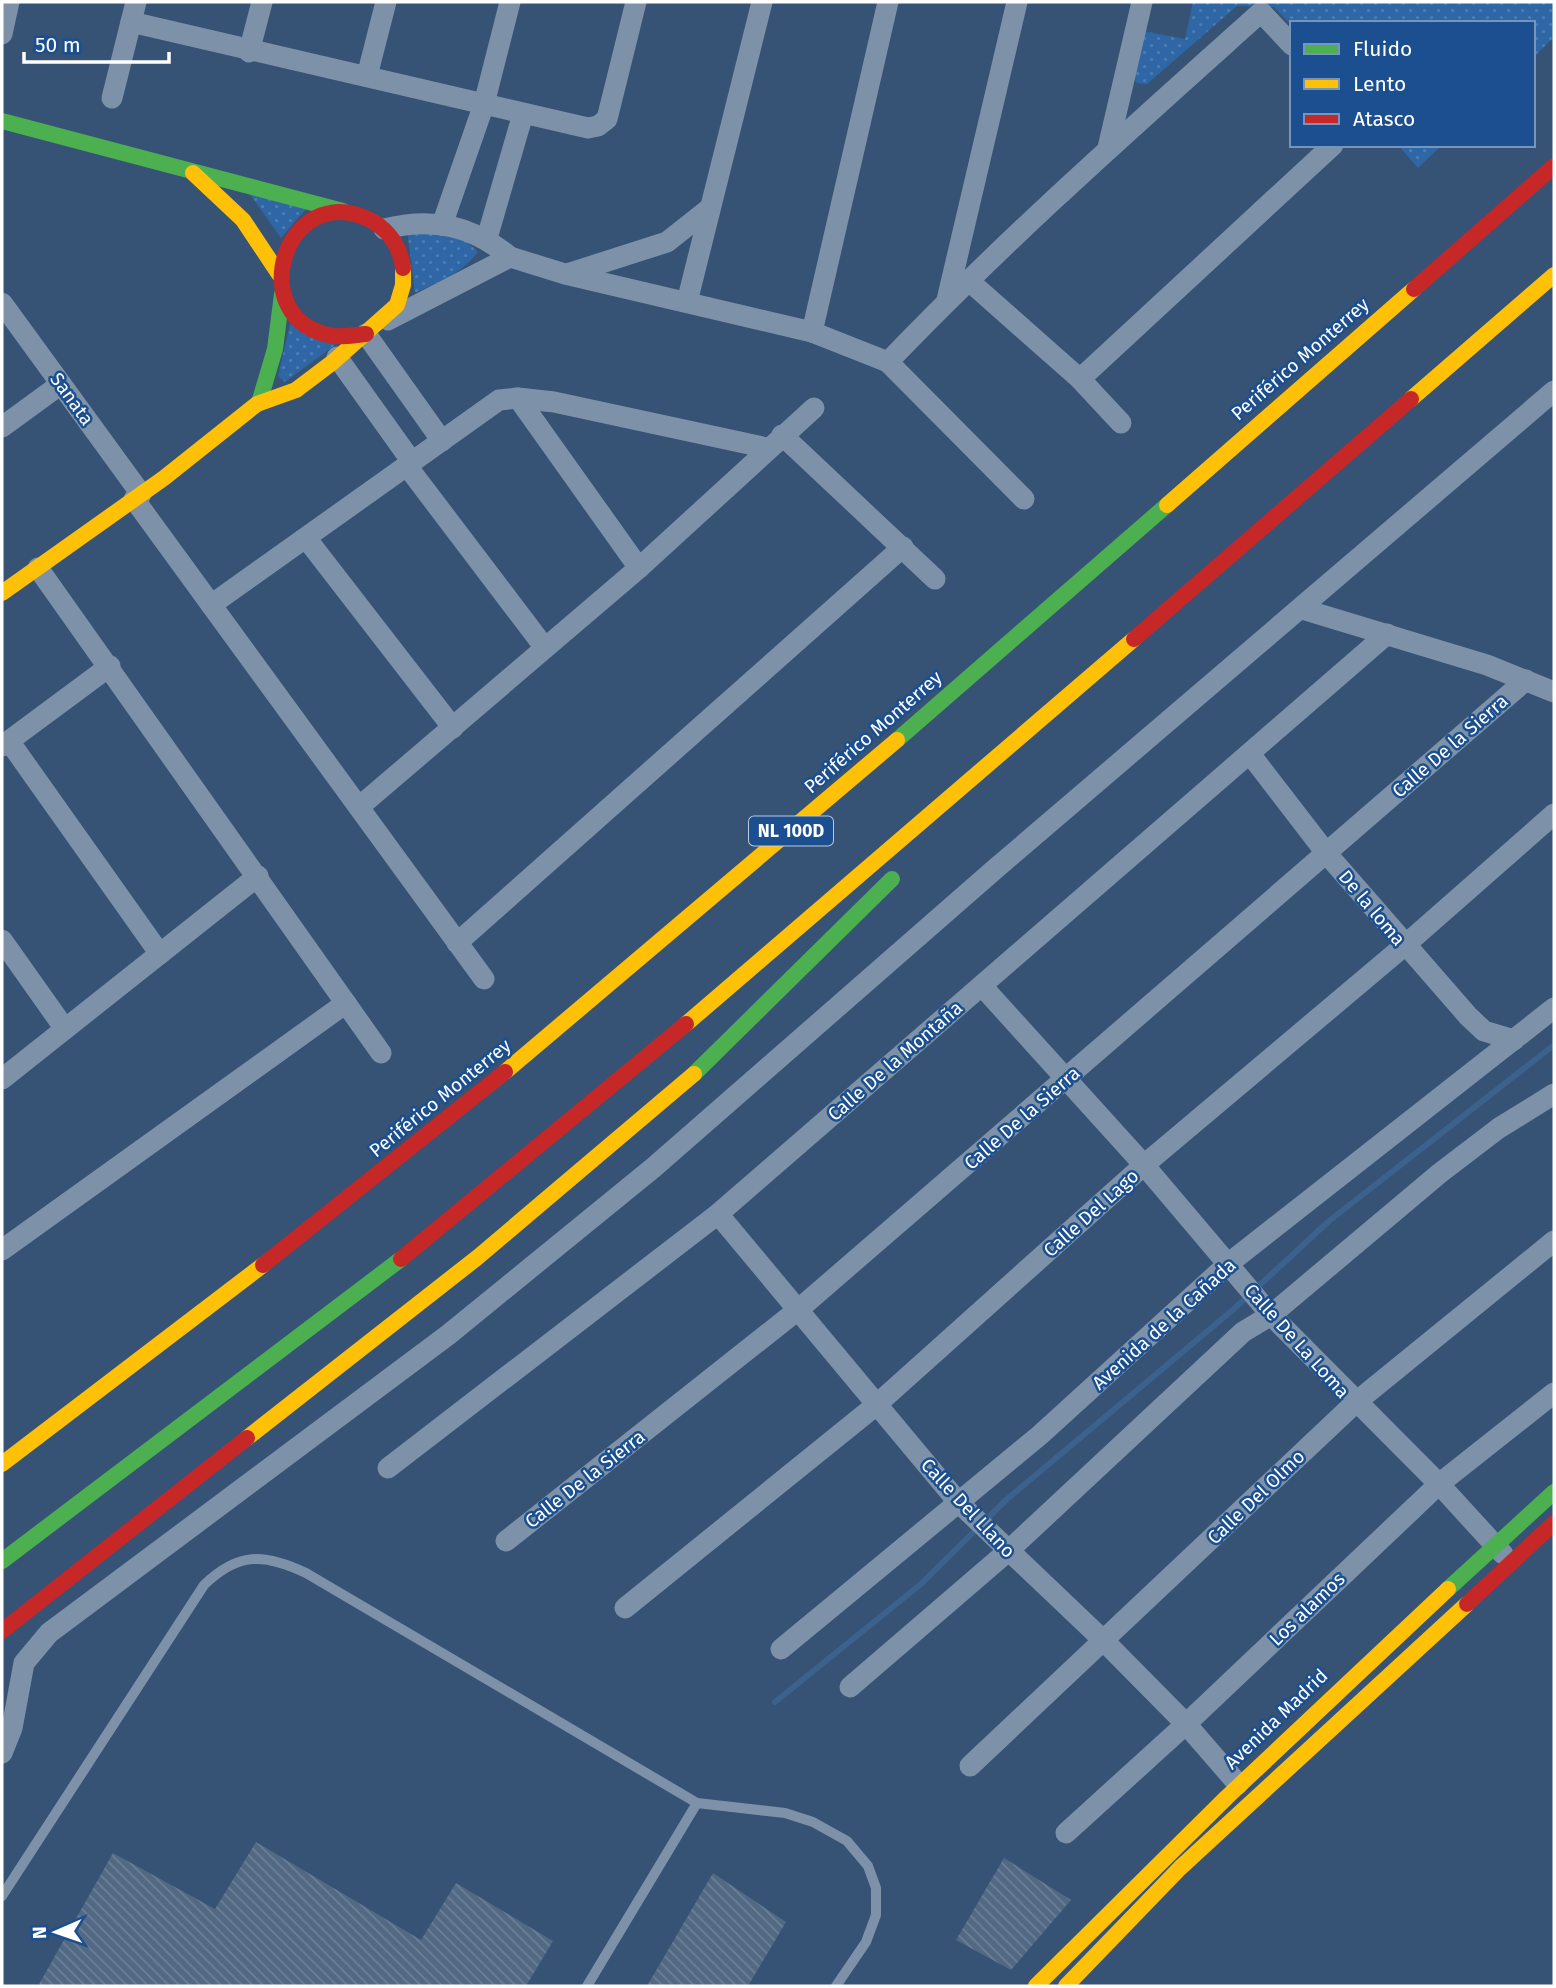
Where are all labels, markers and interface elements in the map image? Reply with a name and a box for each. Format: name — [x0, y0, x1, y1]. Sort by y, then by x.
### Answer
scale bar — [24, 21, 170, 65]
legend — [1290, 21, 1535, 147]
text: 50 m — [35, 32, 81, 58]
text: Fluido — [1353, 36, 1412, 62]
text: Lento — [1353, 71, 1406, 97]
text: Atasco — [1353, 106, 1415, 132]
street label: Periférico Monterrey — [1226, 292, 1374, 425]
street label: Sanata — [45, 368, 99, 430]
street label: Periférico Monterrey — [799, 665, 947, 798]
street label: Calle De la Sierra — [1387, 689, 1513, 803]
road number: NL 100D — [749, 816, 833, 846]
street label: De la loma — [1334, 865, 1410, 951]
street label: Calle De la Montaña — [823, 996, 967, 1126]
street label: Periférico Monterrey — [365, 1034, 516, 1162]
street label: Calle De la Sierra — [959, 1061, 1085, 1175]
street label: Calle Del Lago — [1039, 1164, 1143, 1262]
street label: Avenida de la Cañada — [1087, 1253, 1241, 1395]
street label: Calle De La Loma — [1240, 1279, 1354, 1403]
street label: Calle De la Sierra — [520, 1425, 650, 1533]
street label: Calle Del Olmo — [1203, 1445, 1309, 1549]
street label: Calle Del Llano — [916, 1454, 1020, 1562]
street label: Los alamos — [1264, 1567, 1350, 1651]
street label: Avenida Madrid — [1220, 1664, 1332, 1774]
north arrow — [21, 1897, 91, 1967]
text: N — [28, 1926, 51, 1939]

